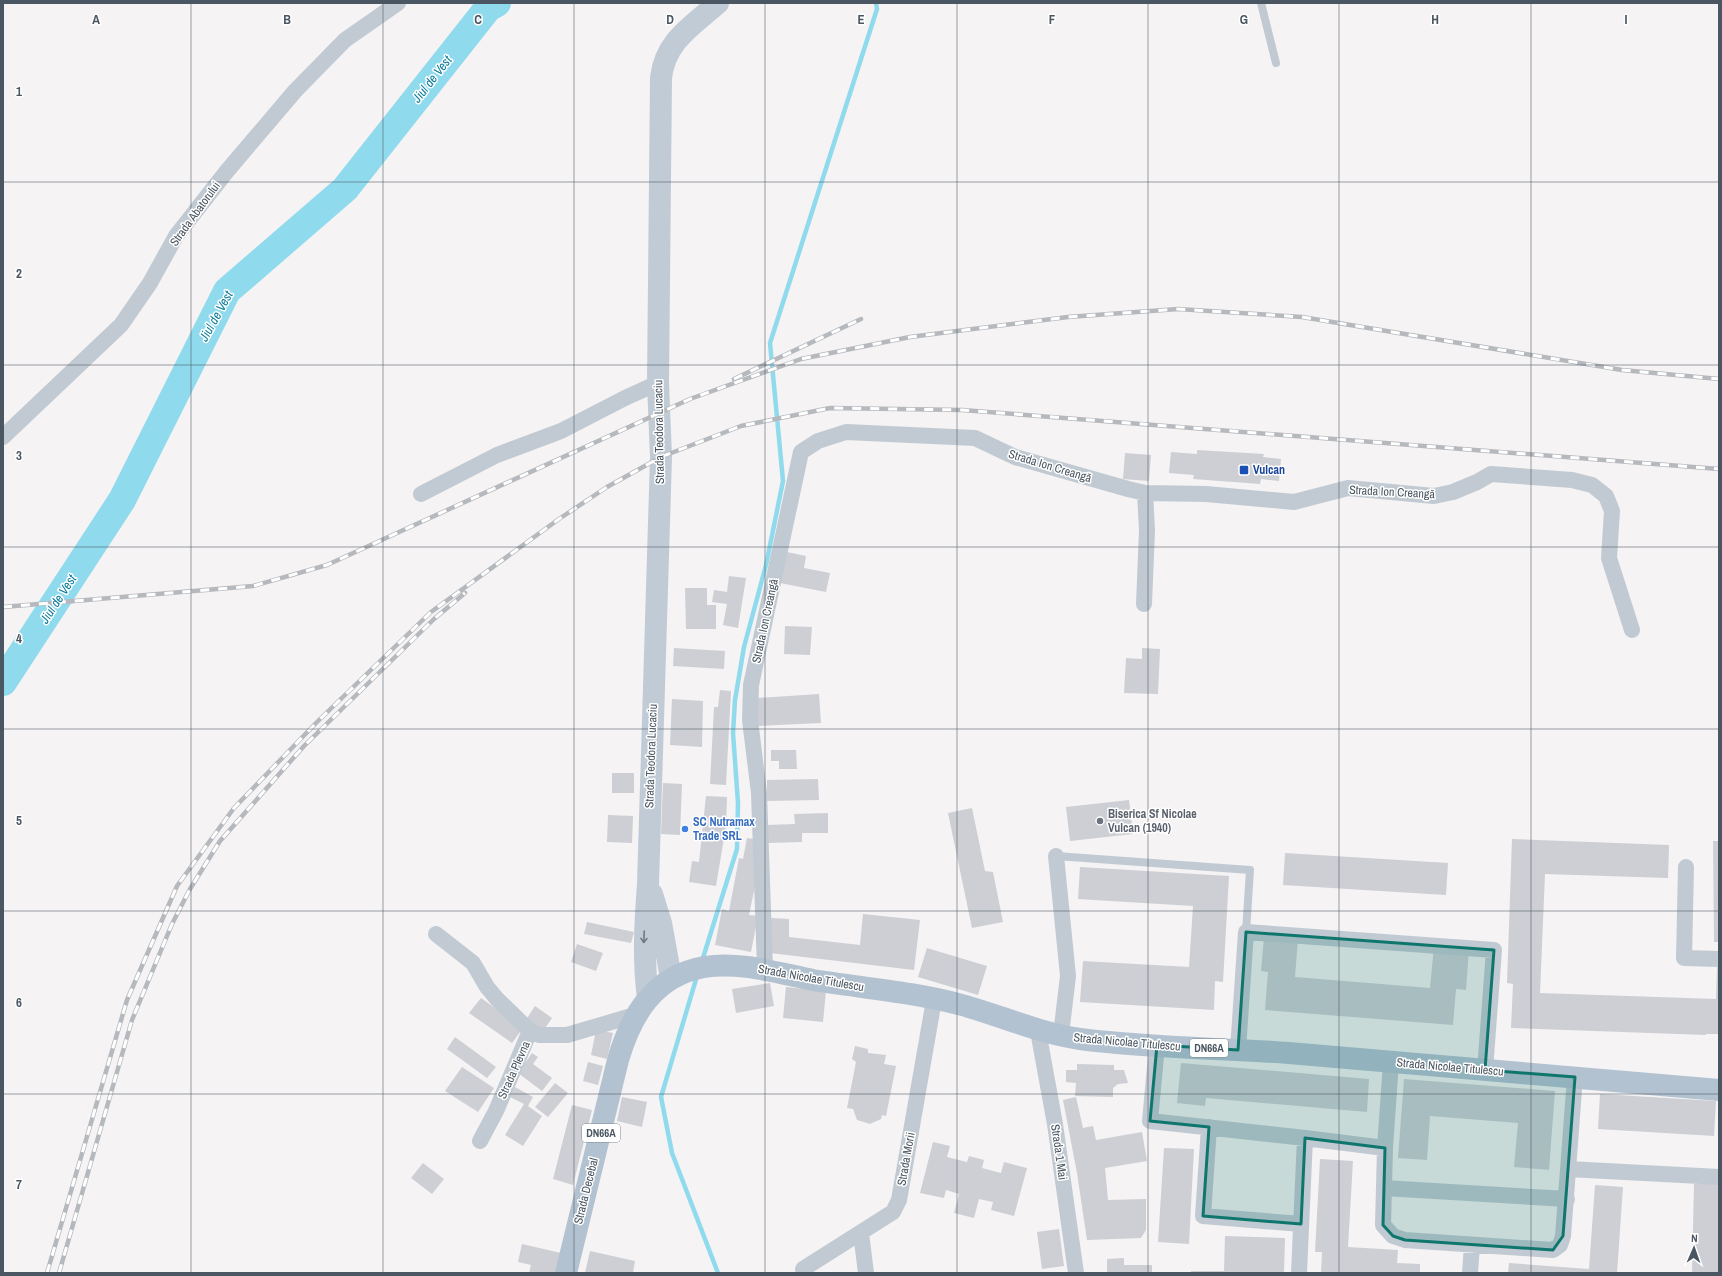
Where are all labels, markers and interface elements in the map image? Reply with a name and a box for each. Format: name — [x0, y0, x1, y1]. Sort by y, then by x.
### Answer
text: A — [92, 11, 100, 28]
text: B — [283, 11, 291, 28]
text: C — [474, 11, 482, 28]
text: D — [666, 11, 674, 28]
text: E — [857, 11, 865, 28]
text: F — [1049, 11, 1056, 28]
text: G — [1240, 11, 1248, 28]
text: H — [1431, 11, 1439, 28]
text: I — [1625, 11, 1628, 28]
water label: Jiul de Vest — [408, 51, 456, 107]
text: 1 — [16, 83, 22, 100]
street label: Strada Abatorului — [166, 179, 224, 249]
text: 2 — [16, 265, 22, 282]
water label: Jiul de Vest — [195, 287, 237, 345]
street label: Strada Teodora Lucaciu — [650, 380, 668, 484]
street label: Strada Ion Creangă — [1007, 446, 1094, 486]
text: 3 — [16, 447, 22, 464]
place label: Vulcan — [1253, 462, 1285, 478]
marker: Vulcan — [1238, 464, 1250, 476]
street label: Strada Ion Creangă — [1349, 482, 1436, 502]
water label: Jiul de Vest — [35, 570, 81, 628]
street label: Strada Ion Creangă — [748, 577, 782, 665]
text: 4 — [16, 630, 22, 647]
street label: Strada Teodora Lucaciu — [641, 704, 661, 808]
place label: Biserica Sf Nicolae Vulcan (1940) — [1108, 806, 1197, 836]
text: 5 — [16, 812, 22, 829]
place label: SC Nutramax Trade SRL — [693, 814, 755, 844]
marker: Biserica Sf Nicolae Vulcan (1940) — [1095, 816, 1105, 826]
marker: SC Nutramax Trade SRL — [680, 824, 690, 834]
one-way arrow — [641, 930, 648, 943]
street label: Strada Nicolae Titulescu — [757, 961, 865, 995]
text: 6 — [16, 994, 22, 1011]
street label: Strada Nicolae Titulescu — [1073, 1029, 1181, 1055]
street label: Strada Plevna — [494, 1038, 534, 1101]
road number: DN66A — [1190, 1039, 1228, 1057]
street label: Strada Nicolae Titulescu — [1396, 1054, 1504, 1080]
street label: Strada 1 Mai — [1047, 1123, 1071, 1181]
road number: DN66A — [582, 1124, 620, 1142]
street label: Strada Morii — [893, 1131, 919, 1187]
street label: Strada Decebal — [570, 1156, 602, 1226]
text: 7 — [16, 1176, 22, 1193]
north arrow — [1674, 1228, 1714, 1268]
text: N — [1691, 1231, 1698, 1245]

